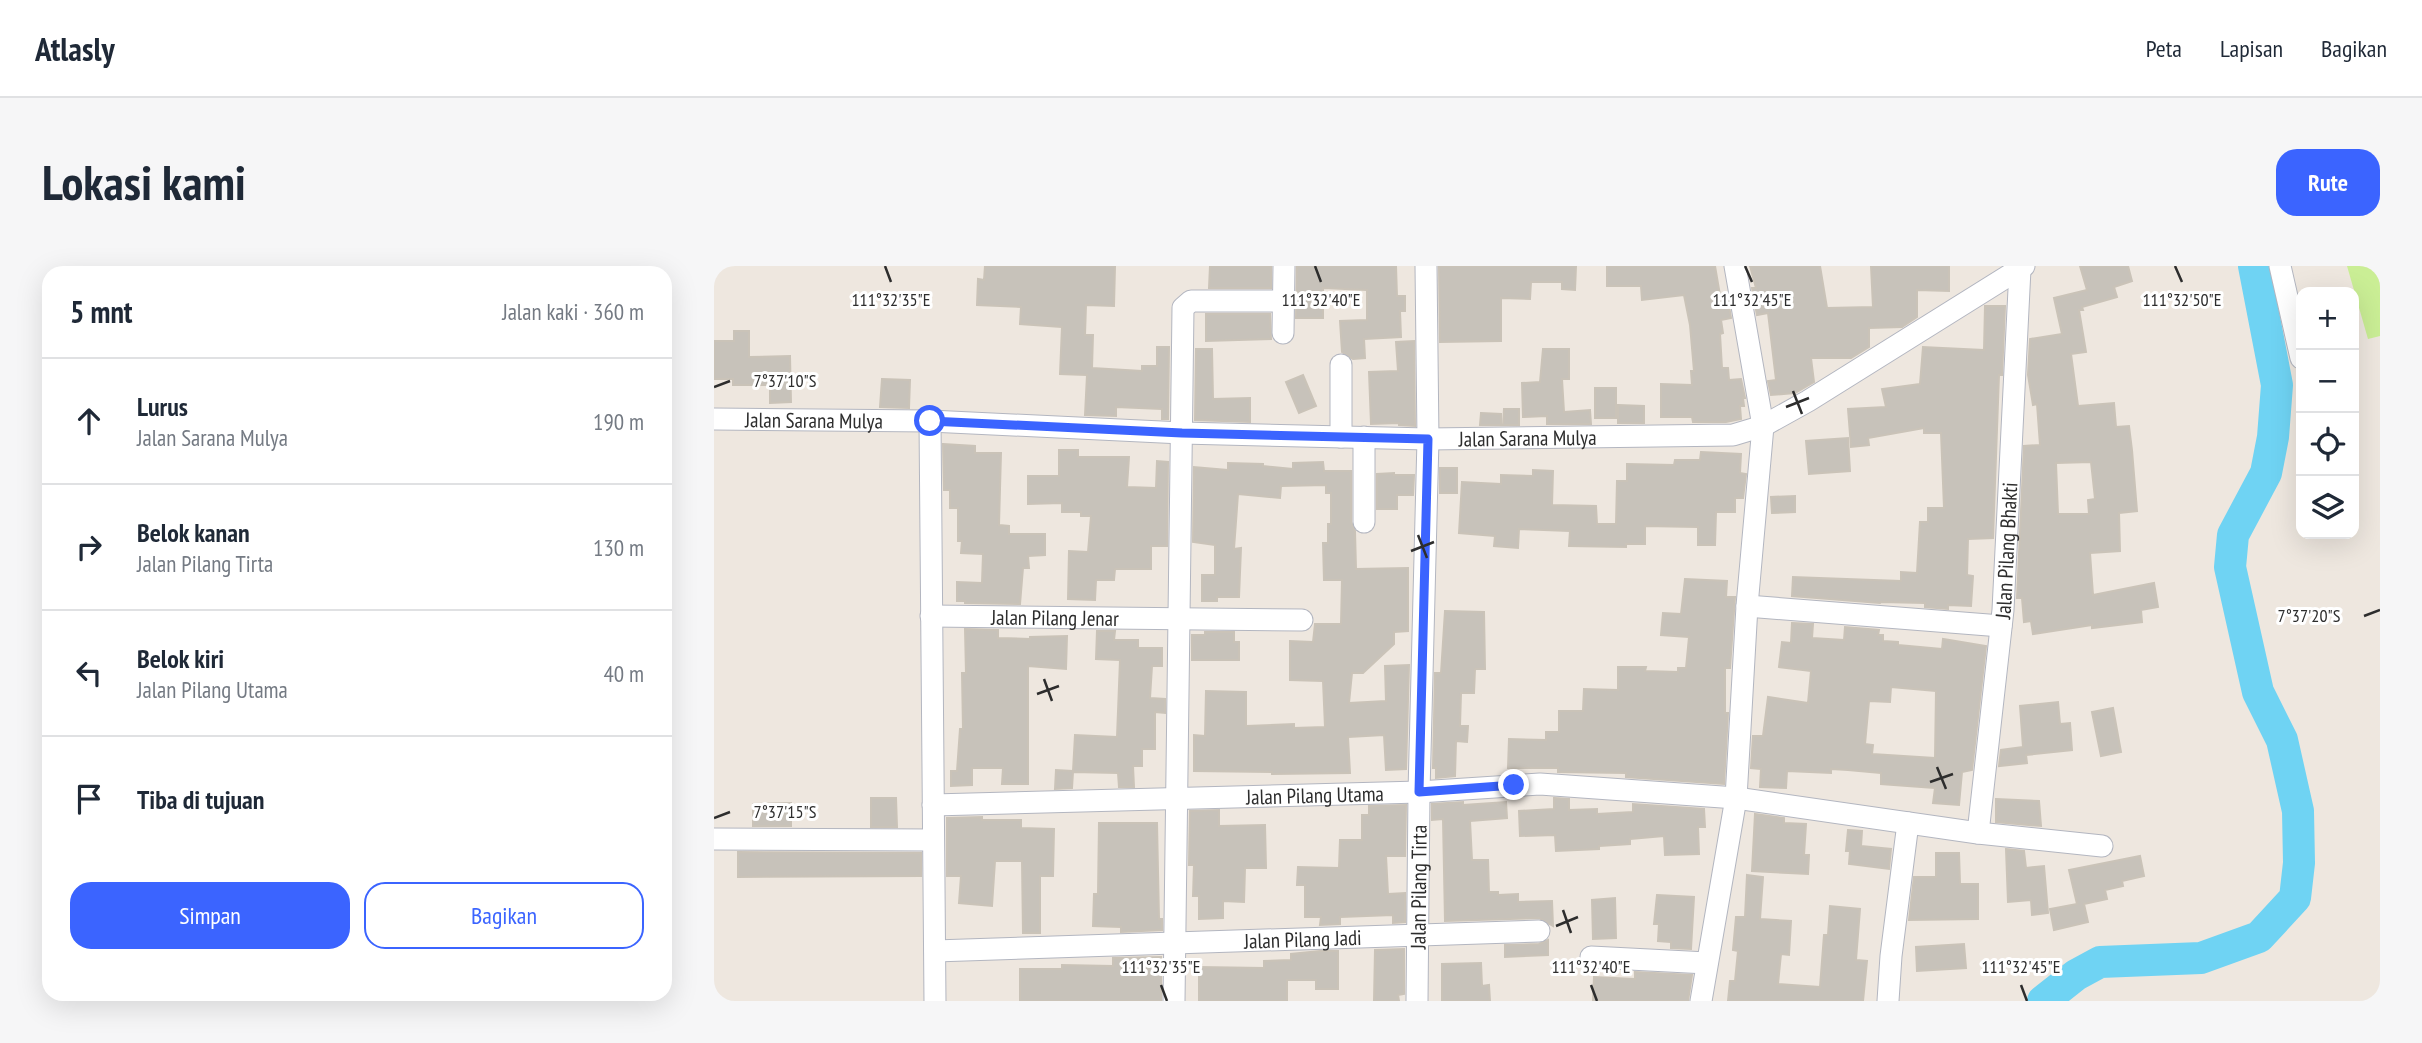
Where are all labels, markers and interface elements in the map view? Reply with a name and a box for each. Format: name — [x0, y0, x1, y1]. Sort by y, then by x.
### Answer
text: Atlasly — [35, 27, 115, 70]
text: Peta — [2146, 33, 2182, 64]
text: Lapisan — [2220, 33, 2283, 64]
text: Bagikan — [2321, 33, 2387, 64]
button: Rute — [2276, 149, 2380, 216]
text: Lokasi kami — [42, 150, 246, 214]
map controls — [2296, 287, 2359, 539]
button: + — [2296, 287, 2359, 350]
text: 111°32'35"E — [852, 288, 930, 311]
text: 111°32'40"E — [1282, 288, 1360, 311]
text: 111°32'45"E — [1713, 288, 1791, 311]
text: 111°32'50"E — [2143, 288, 2221, 311]
text: 5 mnt — [70, 292, 133, 331]
text: Jalan kaki · 360 m — [502, 297, 644, 326]
button: − — [2296, 350, 2359, 413]
text: 7°37'10"S — [754, 369, 817, 392]
text: Lurus — [137, 390, 188, 423]
icon: ahead — [70, 402, 108, 440]
route start — [914, 405, 945, 436]
street label: Jalan Sarana Mulya — [744, 406, 883, 434]
text: 190 m — [593, 407, 644, 436]
button: locate — [2296, 413, 2359, 476]
text: Jalan Sarana Mulya — [137, 423, 288, 452]
street label: Jalan Sarana Mulya — [1458, 423, 1597, 452]
button: layers — [2296, 476, 2359, 539]
street label: Jalan Pilang Bhakti — [1989, 482, 2023, 621]
text: Belok kanan — [137, 516, 250, 549]
icon: right — [70, 528, 108, 566]
text: 130 m — [593, 533, 644, 562]
text: Jalan Pilang Tirta — [137, 549, 273, 578]
street label: Jalan Pilang Jenar — [990, 603, 1119, 632]
text: 7°37'20"S — [2278, 604, 2341, 627]
text: Belok kiri — [137, 642, 224, 675]
icon: left — [70, 654, 108, 692]
text: 40 m — [603, 659, 644, 688]
text: Jalan Pilang Utama — [137, 675, 288, 704]
route end — [1498, 769, 1529, 800]
street label: Jalan Pilang Utama — [1245, 779, 1384, 810]
icon: arrive — [70, 780, 108, 818]
text: Tiba di tujuan — [137, 783, 265, 816]
text: 7°37'15"S — [754, 800, 817, 823]
street label: Jalan Pilang Tirta — [1404, 825, 1432, 950]
button: Simpan — [70, 882, 350, 949]
button: Bagikan — [364, 882, 644, 949]
street label: Jalan Pilang Jadi — [1243, 923, 1362, 954]
text: 111°32'35"E — [1122, 955, 1200, 978]
text: 111°32'40"E — [1552, 955, 1630, 978]
text: 111°32'45"E — [1982, 955, 2060, 978]

